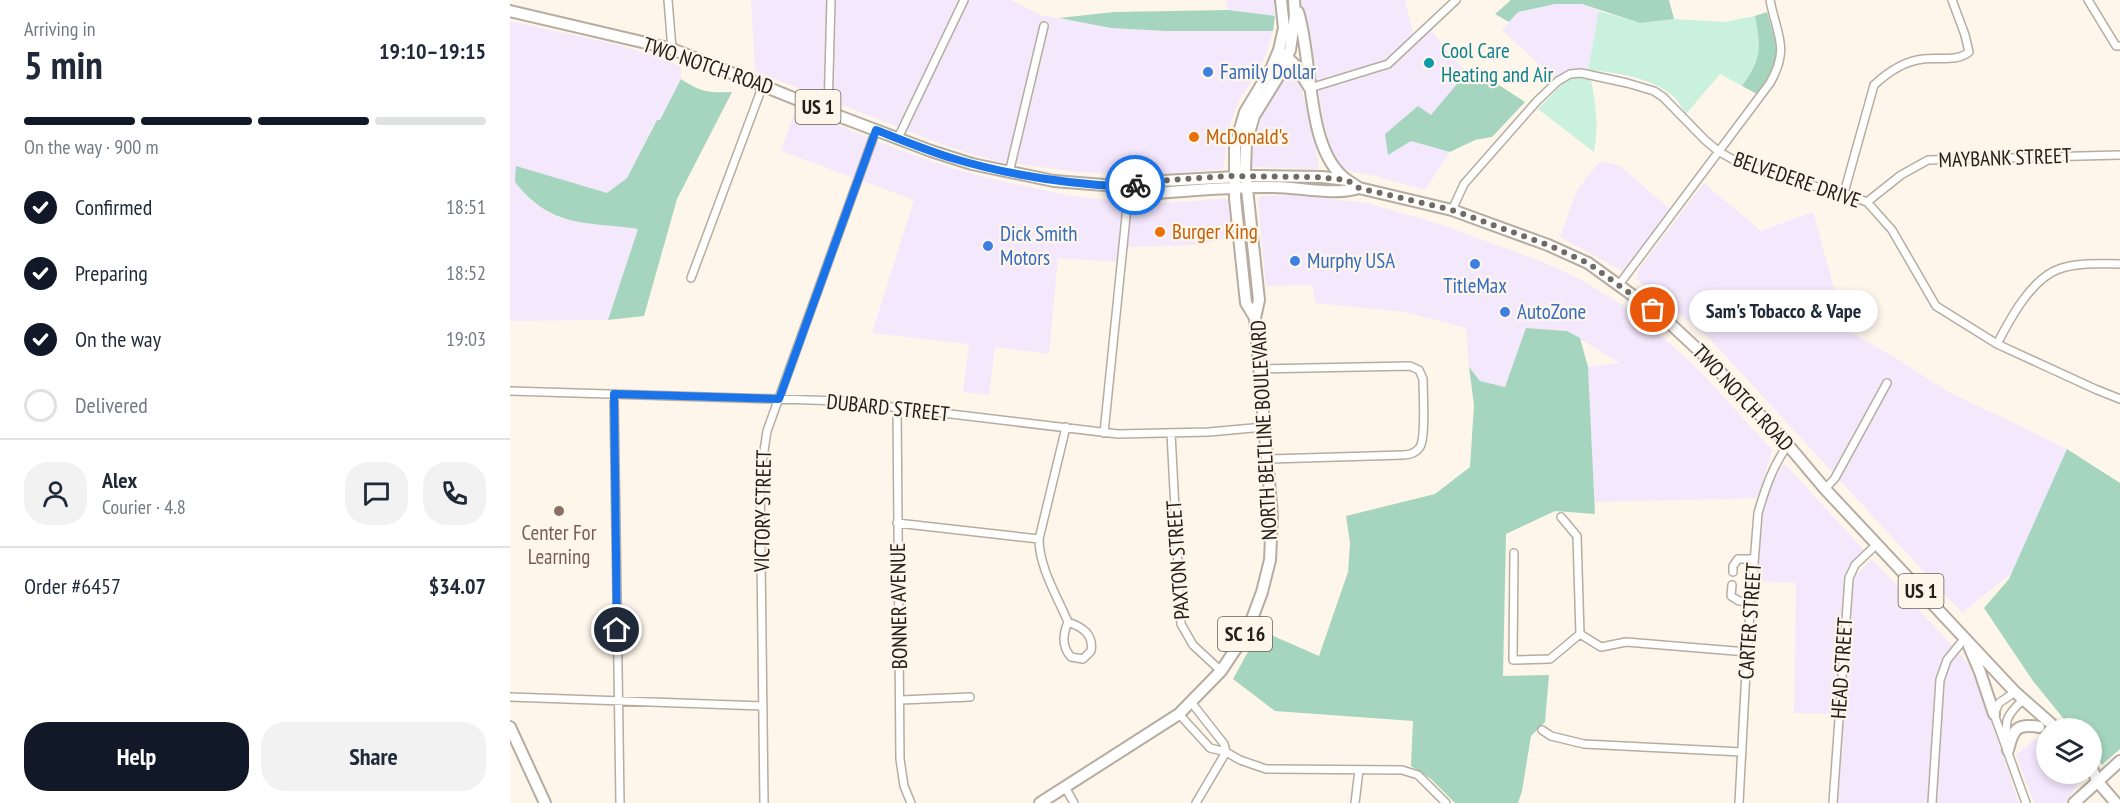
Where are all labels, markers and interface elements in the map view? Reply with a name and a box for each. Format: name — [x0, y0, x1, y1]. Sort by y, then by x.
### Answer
text: Arriving in — [24, 16, 96, 42]
street label: TWO NOTCH ROAD — [639, 31, 777, 101]
text: 19:10–19:15 — [379, 37, 486, 65]
place label: Cool Care Heating and Air — [1441, 37, 1553, 88]
text: 5 min — [24, 39, 103, 90]
marker: Cool Care Heating and Air — [1422, 56, 1436, 70]
place label: Family Dollar — [1220, 58, 1316, 85]
marker: Family Dollar — [1201, 65, 1215, 79]
road number: US 1 — [796, 90, 840, 124]
place label: McDonald's — [1206, 123, 1288, 150]
marker: McDonald's — [1187, 130, 1201, 144]
text: On the way · 900 m — [24, 134, 159, 160]
street label: MAYBANK STREET — [1938, 142, 2072, 173]
street label: BELVEDERE DRIVE — [1730, 145, 1864, 214]
courier — [1105, 155, 1165, 215]
icon: bike — [1119, 169, 1152, 202]
icon: check — [24, 191, 57, 224]
text: Confirmed — [75, 193, 152, 221]
text: 18:51 — [446, 194, 486, 220]
place label: Burger King — [1172, 218, 1258, 245]
place label: Dick Smith Motors — [1000, 220, 1077, 271]
marker: Burger King — [1153, 225, 1167, 239]
marker: Dick Smith Motors — [981, 239, 995, 253]
place label: Murphy USA — [1307, 247, 1395, 274]
marker: Murphy USA — [1288, 254, 1302, 268]
icon: check — [24, 257, 57, 290]
marker: TitleMax — [1468, 257, 1482, 271]
text: Preparing — [75, 259, 148, 287]
text: 18:52 — [446, 260, 486, 286]
place label: TitleMax — [1443, 272, 1507, 299]
pin — [1627, 284, 1678, 335]
callout: Sam's Tobacco & Vape — [1689, 289, 1878, 331]
icon: bag — [1636, 293, 1669, 326]
place label: AutoZone — [1517, 298, 1586, 325]
text: Sam's Tobacco & Vape — [1706, 298, 1861, 324]
marker: AutoZone — [1498, 305, 1512, 319]
street label: NORTH BELTLINE BOULEVARD — [1244, 319, 1283, 541]
icon: check — [24, 323, 57, 356]
text: On the way — [75, 325, 161, 353]
text: 19:03 — [446, 326, 486, 352]
street label: TWO NOTCH ROAD — [1687, 339, 1800, 457]
street label: DUBARD STREET — [825, 388, 951, 427]
text: Delivered — [75, 391, 148, 419]
street label: VICTORY STREET — [748, 449, 777, 573]
button: person — [24, 462, 87, 525]
button: chat — [345, 462, 408, 525]
button: phone — [423, 462, 486, 525]
text: Alex — [102, 466, 137, 494]
text: Courier · 4.8 — [102, 494, 186, 520]
street label: PAXTON STREET — [1160, 499, 1195, 621]
marker: Center For Learning — [552, 504, 566, 518]
place label: Center For Learning — [522, 519, 597, 570]
street label: BONNER AVENUE — [884, 543, 913, 669]
street label: CARTER STREET — [1732, 561, 1767, 680]
text: Order #6457 — [24, 572, 121, 600]
text: $34.07 — [429, 572, 486, 600]
road number: US 1 — [1898, 574, 1944, 608]
pin — [591, 604, 642, 655]
icon: home — [600, 613, 633, 646]
street label: HEAD STREET — [1824, 616, 1859, 720]
road number: SC 16 — [1218, 617, 1272, 651]
map controls — [2036, 718, 2102, 784]
button: layers — [2036, 718, 2102, 784]
button: Help — [24, 722, 249, 791]
button: Share — [261, 722, 486, 791]

